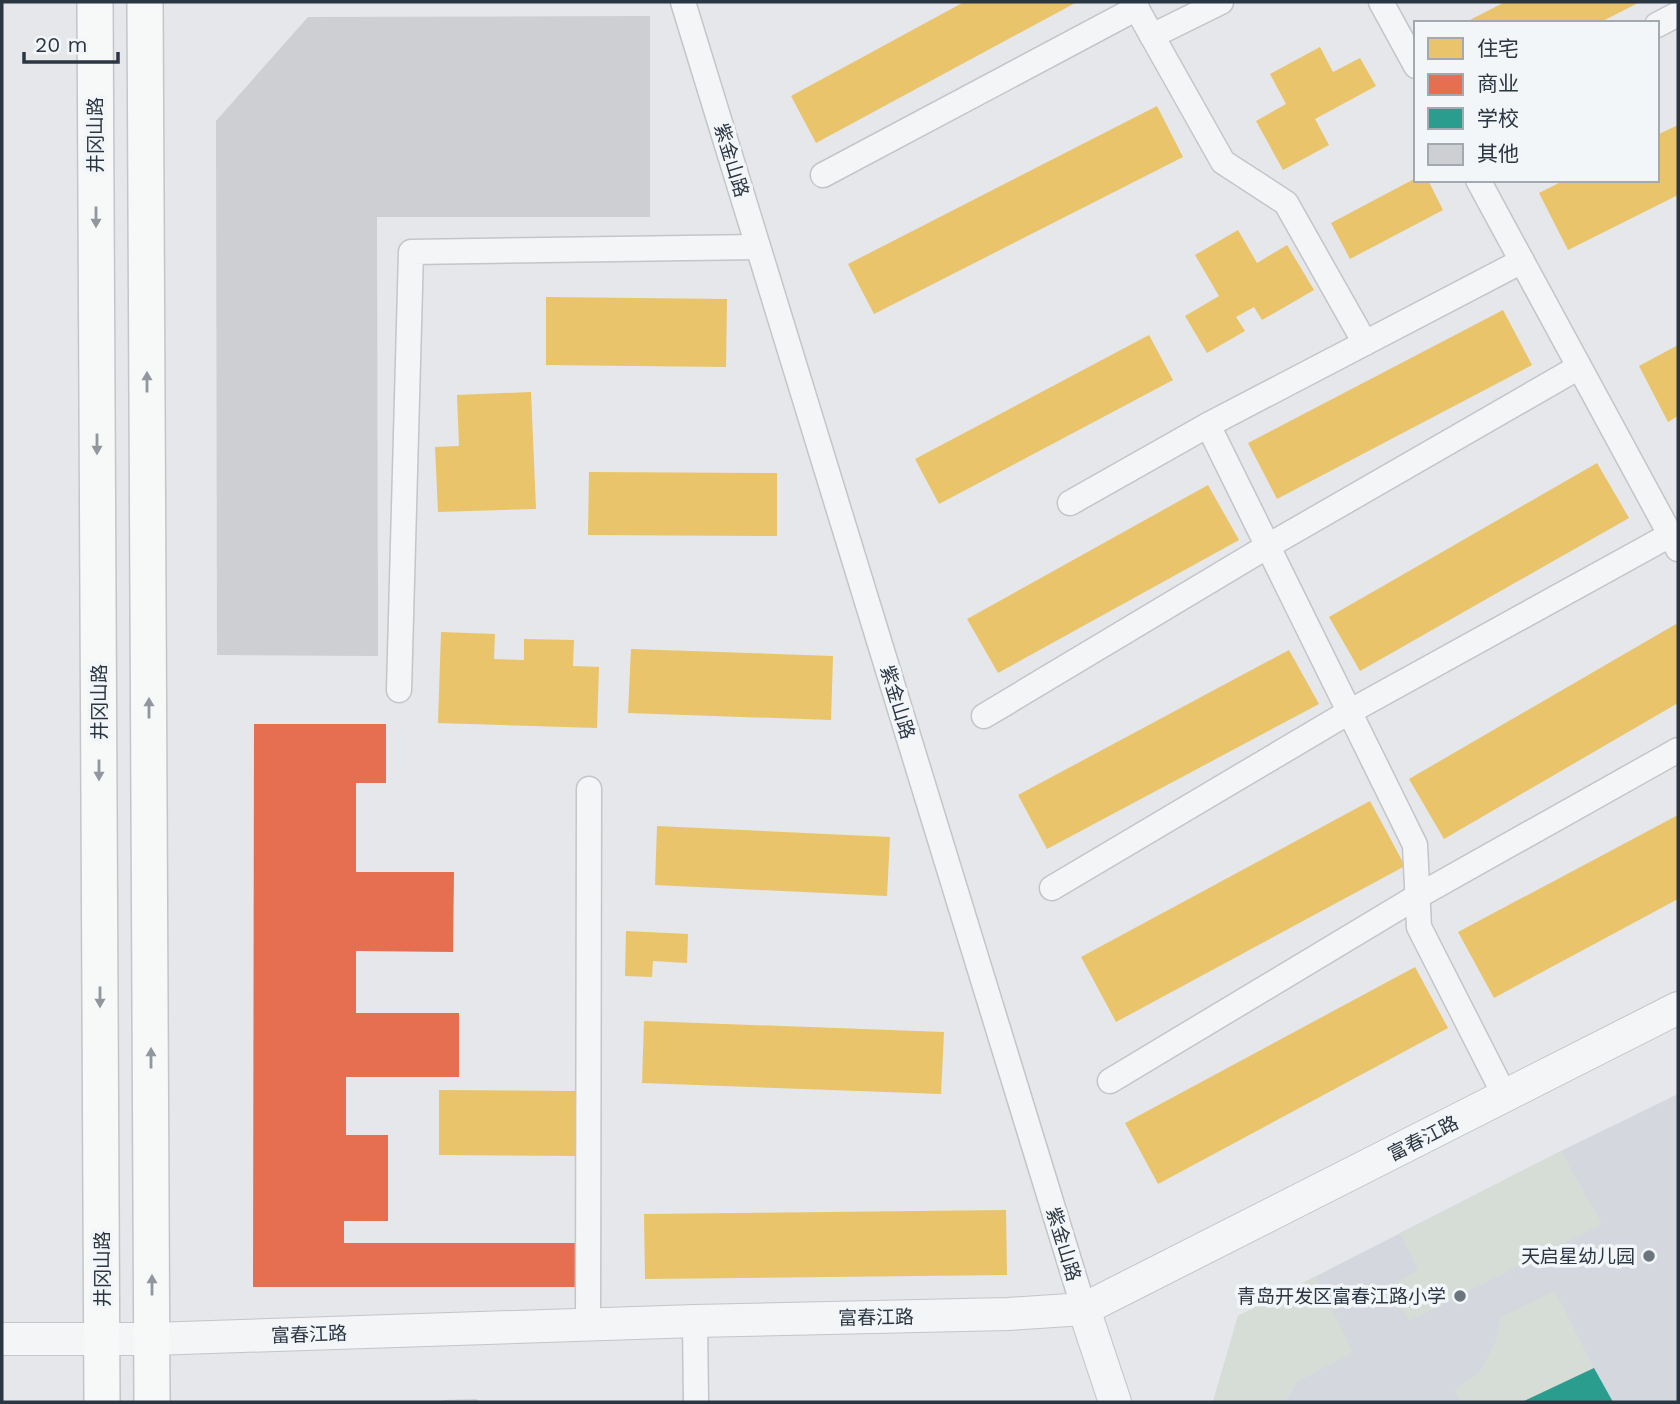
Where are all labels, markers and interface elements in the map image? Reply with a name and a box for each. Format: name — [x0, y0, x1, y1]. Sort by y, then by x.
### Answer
scale bar — [24, 21, 119, 65]
legend — [1414, 21, 1659, 182]
text: 20 m — [35, 32, 87, 57]
text: 住宅 — [1477, 36, 1519, 61]
text: 商业 — [1477, 71, 1519, 96]
street label: 井冈山路 — [84, 97, 107, 173]
text: 学校 — [1477, 106, 1519, 131]
street label: 紫金山路 — [709, 120, 754, 200]
text: 其他 — [1477, 141, 1519, 166]
one-way arrow — [90, 206, 102, 228]
one-way arrow — [141, 371, 153, 393]
one-way arrow — [91, 434, 103, 456]
street label: 紫金山路 — [875, 662, 920, 742]
street label: 井冈山路 — [88, 664, 111, 740]
one-way arrow — [143, 696, 154, 718]
one-way arrow — [93, 759, 105, 781]
one-way arrow — [94, 987, 106, 1009]
one-way arrow — [145, 1046, 156, 1068]
street label: 富春江路 — [1384, 1111, 1462, 1166]
street label: 紫金山路 — [1041, 1204, 1086, 1284]
street label: 井冈山路 — [91, 1231, 114, 1307]
place label: 天启星幼儿园 — [1521, 1245, 1635, 1268]
marker: 天启星幼儿园 — [1641, 1248, 1657, 1264]
one-way arrow — [146, 1274, 158, 1296]
place label: 青岛开发区富春江路小学 — [1237, 1285, 1446, 1308]
marker: 青岛开发区富春江路小学 — [1452, 1288, 1468, 1304]
street label: 富春江路 — [838, 1305, 914, 1330]
street label: 富春江路 — [271, 1322, 347, 1347]

